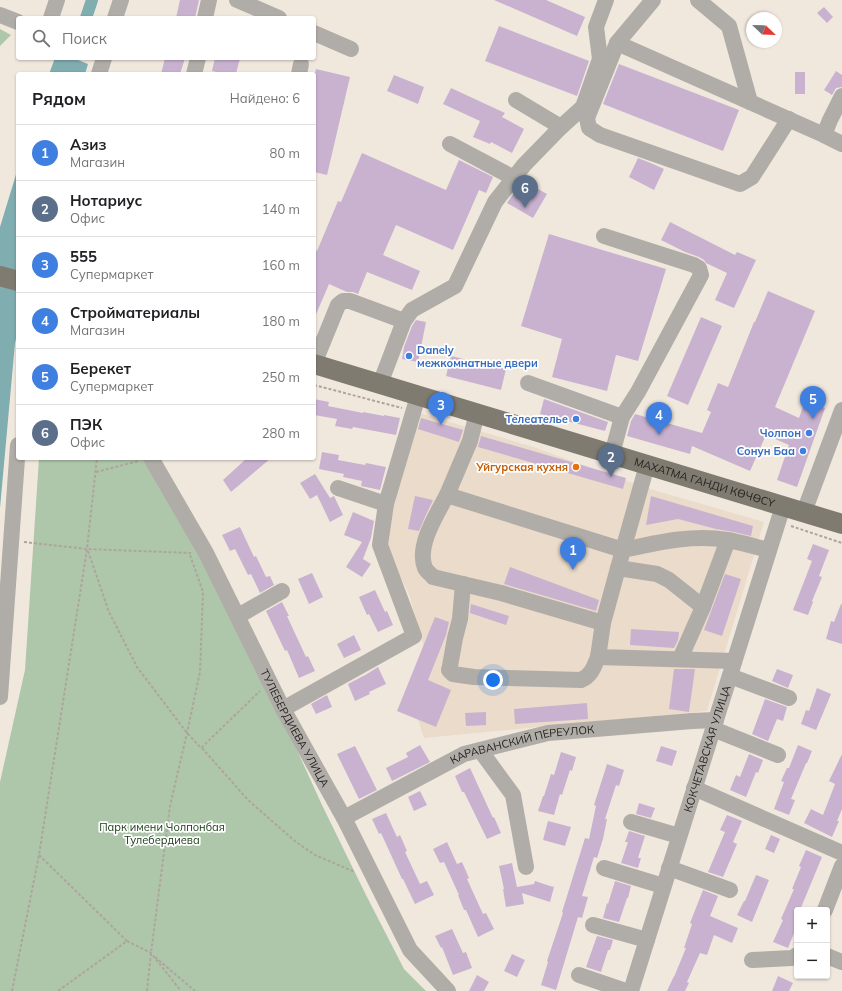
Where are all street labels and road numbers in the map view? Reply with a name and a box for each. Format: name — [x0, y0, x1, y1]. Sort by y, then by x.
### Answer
street label: МАХАТМА ГАНДИ КӨЧӨСҮ — [633, 454, 777, 510]
street label: ТУЛЕБЕРДИЕВА УЛИЦА — [257, 667, 332, 789]
street label: КОКЧЕТАВСКАЯ УЛИЦА — [680, 683, 733, 814]
street label: КАРАВАНСКИЙ ПЕРЕУЛОК — [448, 722, 595, 767]

